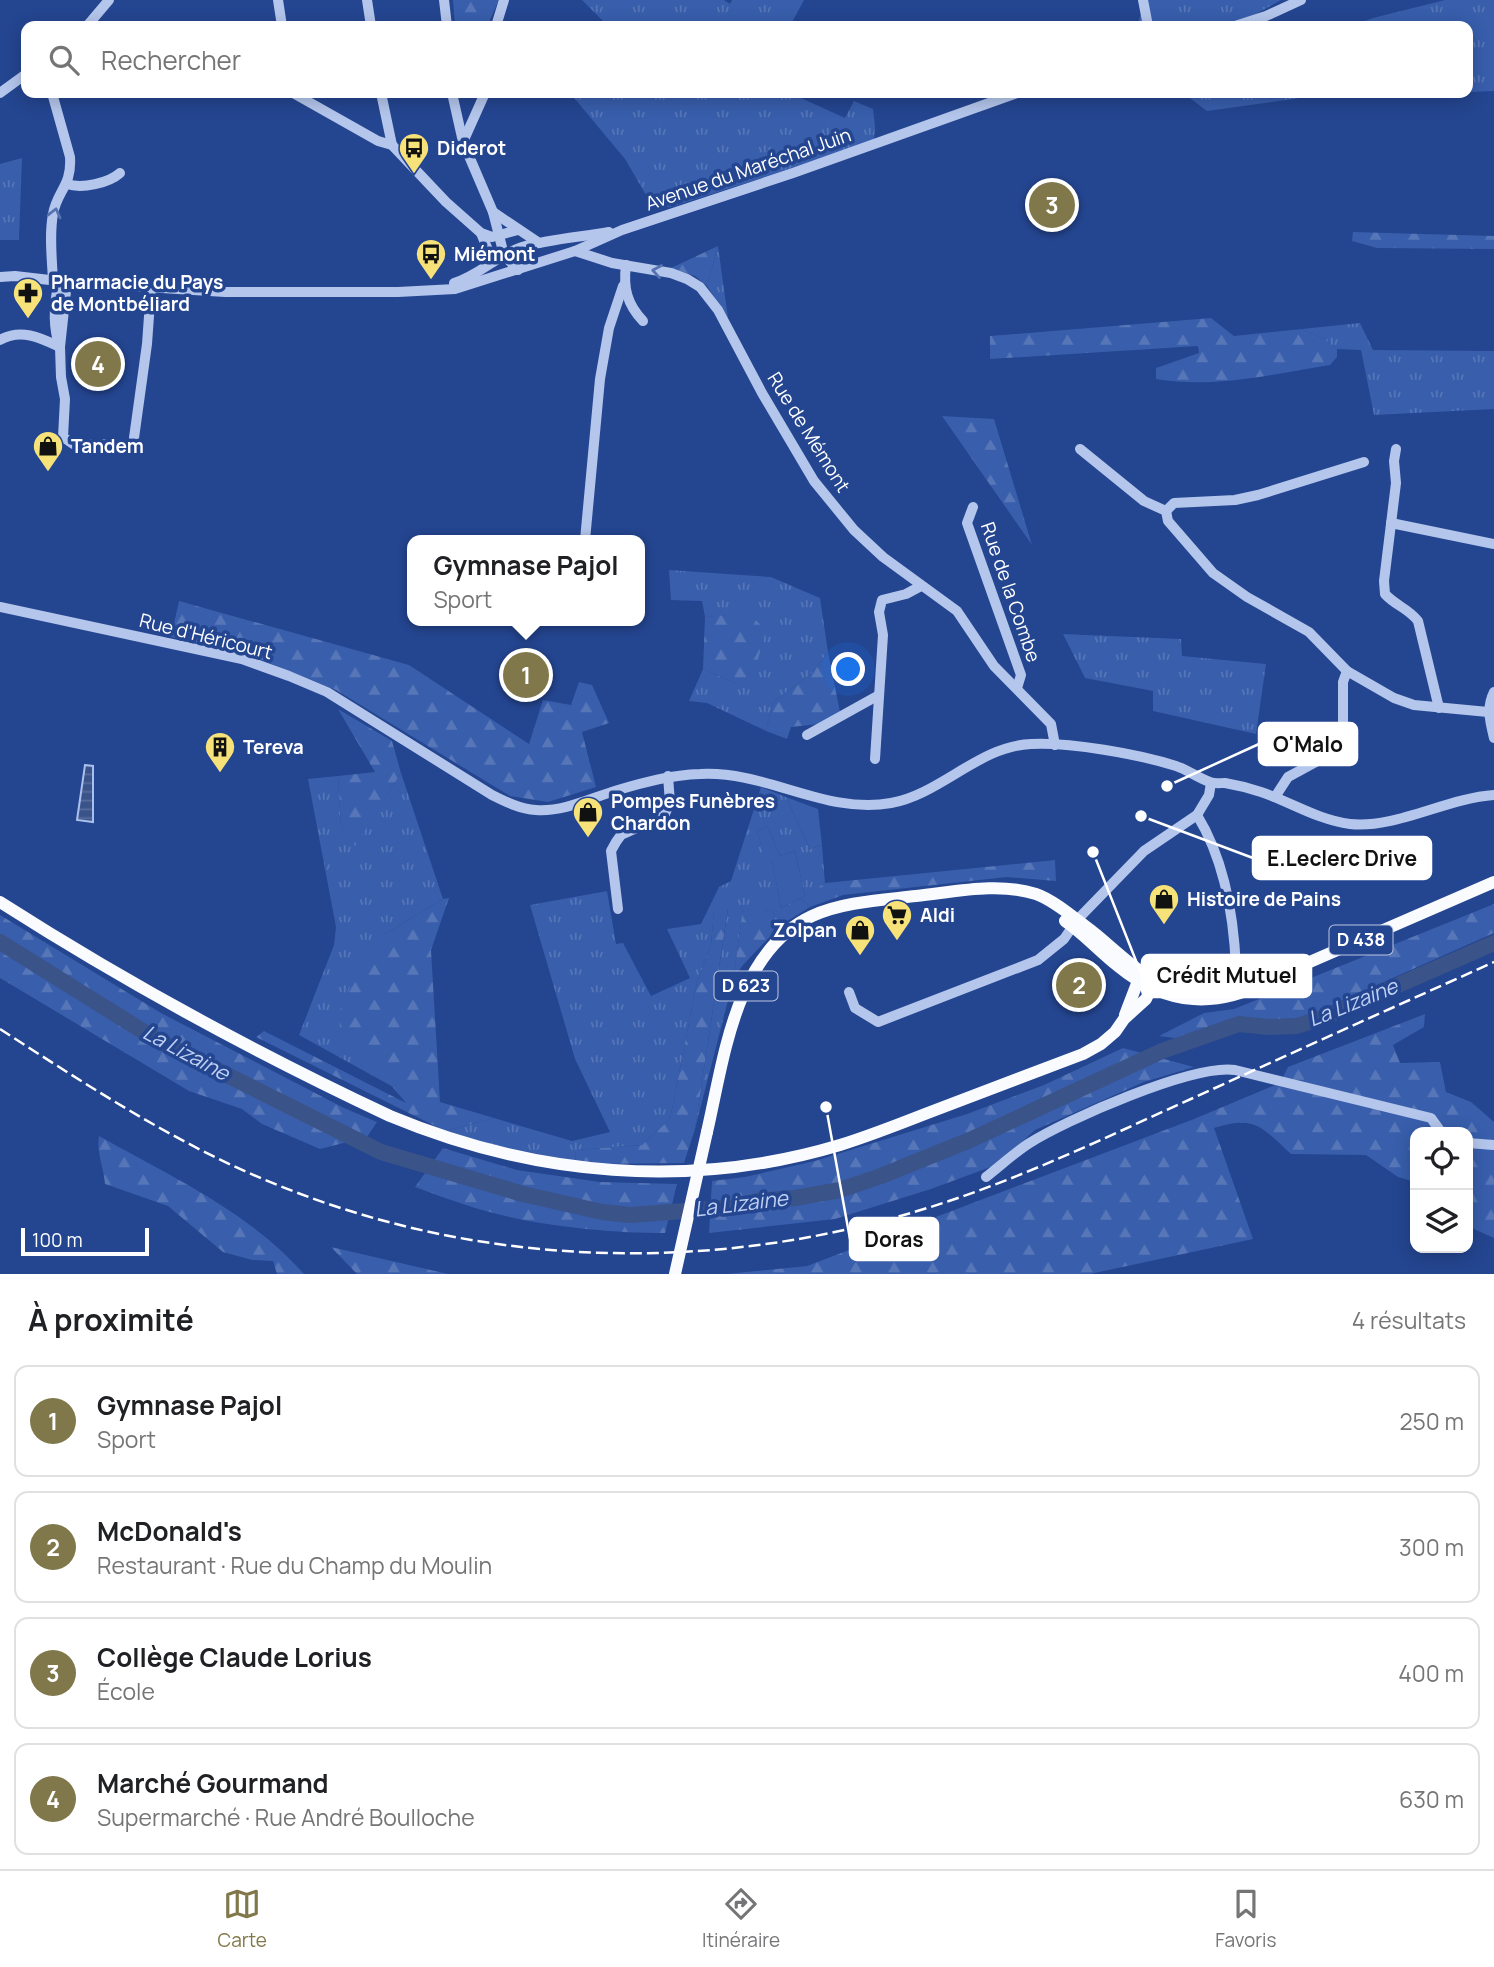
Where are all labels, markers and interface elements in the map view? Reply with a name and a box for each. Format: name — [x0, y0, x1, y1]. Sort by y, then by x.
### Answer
search box — [21, 21, 1473, 98]
icon: search — [45, 41, 83, 79]
text: Rechercher — [101, 42, 241, 78]
street label: Avenue du Maréchal Juin — [642, 122, 854, 216]
bus stop icon: Diderot — [397, 131, 431, 175]
place label: Diderot — [437, 135, 506, 161]
pin: 3 — [1029, 179, 1075, 231]
one-way arrow — [47, 207, 61, 219]
bus stop icon: Miémont — [414, 237, 448, 281]
place label: Miémont — [454, 241, 536, 267]
one-way arrow — [651, 264, 663, 279]
place label: Pharmacie du Pays de Montbéliard — [51, 269, 223, 317]
pharmacy icon: Pharmacie du Pays de Montbéliard — [11, 276, 45, 320]
pin: 4 — [75, 338, 121, 390]
street label: Rue de Mémont — [762, 367, 856, 497]
shop icon: Tandem — [31, 429, 65, 473]
place label: Tandem — [71, 433, 144, 459]
street label: Rue de la Combe — [975, 519, 1047, 665]
popup — [407, 535, 645, 626]
text: Gymnase Pajol — [433, 547, 619, 583]
text: Sport — [433, 583, 492, 615]
street label: Rue d'Héricourt — [137, 607, 275, 665]
pin: 1 — [503, 649, 549, 701]
your location — [831, 652, 865, 686]
callout: O'Malo — [1259, 723, 1357, 765]
building icon: Tereva — [203, 730, 237, 774]
text: O'Malo — [1273, 730, 1343, 758]
place label: Tereva — [243, 734, 304, 760]
place label: Pompes Funèbres Chardon — [611, 788, 775, 836]
shop icon: Pompes Funèbres Chardon — [571, 795, 605, 839]
callout: E.Leclerc Drive — [1253, 837, 1431, 879]
text: E.Leclerc Drive — [1267, 844, 1417, 872]
shop icon: Histoire de Pains — [1147, 882, 1181, 926]
place label: Histoire de Pains — [1187, 886, 1341, 912]
supermarket icon: Aldi — [880, 898, 914, 942]
place label: Aldi — [920, 902, 955, 928]
shop icon: Zolpan — [843, 913, 877, 957]
place label: Zolpan — [773, 917, 837, 943]
road number: D 438 — [1330, 925, 1392, 954]
callout: Crédit Mutuel — [1142, 955, 1311, 997]
pin: 2 — [1056, 959, 1102, 1011]
text: Crédit Mutuel — [1157, 961, 1297, 989]
water label: La Lizaine — [1304, 971, 1403, 1033]
road number: D 623 — [714, 972, 778, 1001]
water label: La Lizaine — [138, 1018, 236, 1087]
map controls — [1410, 1127, 1473, 1253]
button: locate — [1410, 1127, 1473, 1190]
water label: La Lizaine — [693, 1183, 791, 1223]
button: layers — [1410, 1190, 1473, 1253]
callout: Doras — [850, 1218, 938, 1260]
scale bar — [21, 1225, 149, 1257]
text: Doras — [864, 1225, 924, 1253]
text: 100 m — [32, 1227, 83, 1253]
text: À proximité — [28, 1299, 194, 1340]
text: 4 résultats — [1352, 1304, 1466, 1336]
text: Gymnase Pajol — [97, 1387, 282, 1423]
text: 1 — [48, 1405, 58, 1437]
text: 250 m — [1399, 1405, 1464, 1437]
text: Sport — [97, 1423, 156, 1455]
text: McDonald's — [97, 1513, 242, 1549]
text: 2 — [46, 1531, 60, 1563]
text: 300 m — [1399, 1531, 1464, 1563]
text: Restaurant · Rue du Champ du Moulin — [97, 1549, 492, 1581]
text: Collège Claude Lorius — [97, 1639, 372, 1675]
text: 3 — [46, 1657, 60, 1689]
text: 400 m — [1398, 1657, 1464, 1689]
text: École — [97, 1675, 155, 1707]
text: Marché Gourmand — [97, 1765, 329, 1801]
text: 4 — [46, 1783, 60, 1815]
text: 630 m — [1399, 1783, 1464, 1815]
text: Supermarché · Rue André Boulloche — [97, 1801, 475, 1833]
tab: Carte — [218, 1885, 267, 1953]
tab: Itinéraire — [702, 1885, 780, 1953]
tab: Favoris — [1215, 1885, 1276, 1953]

